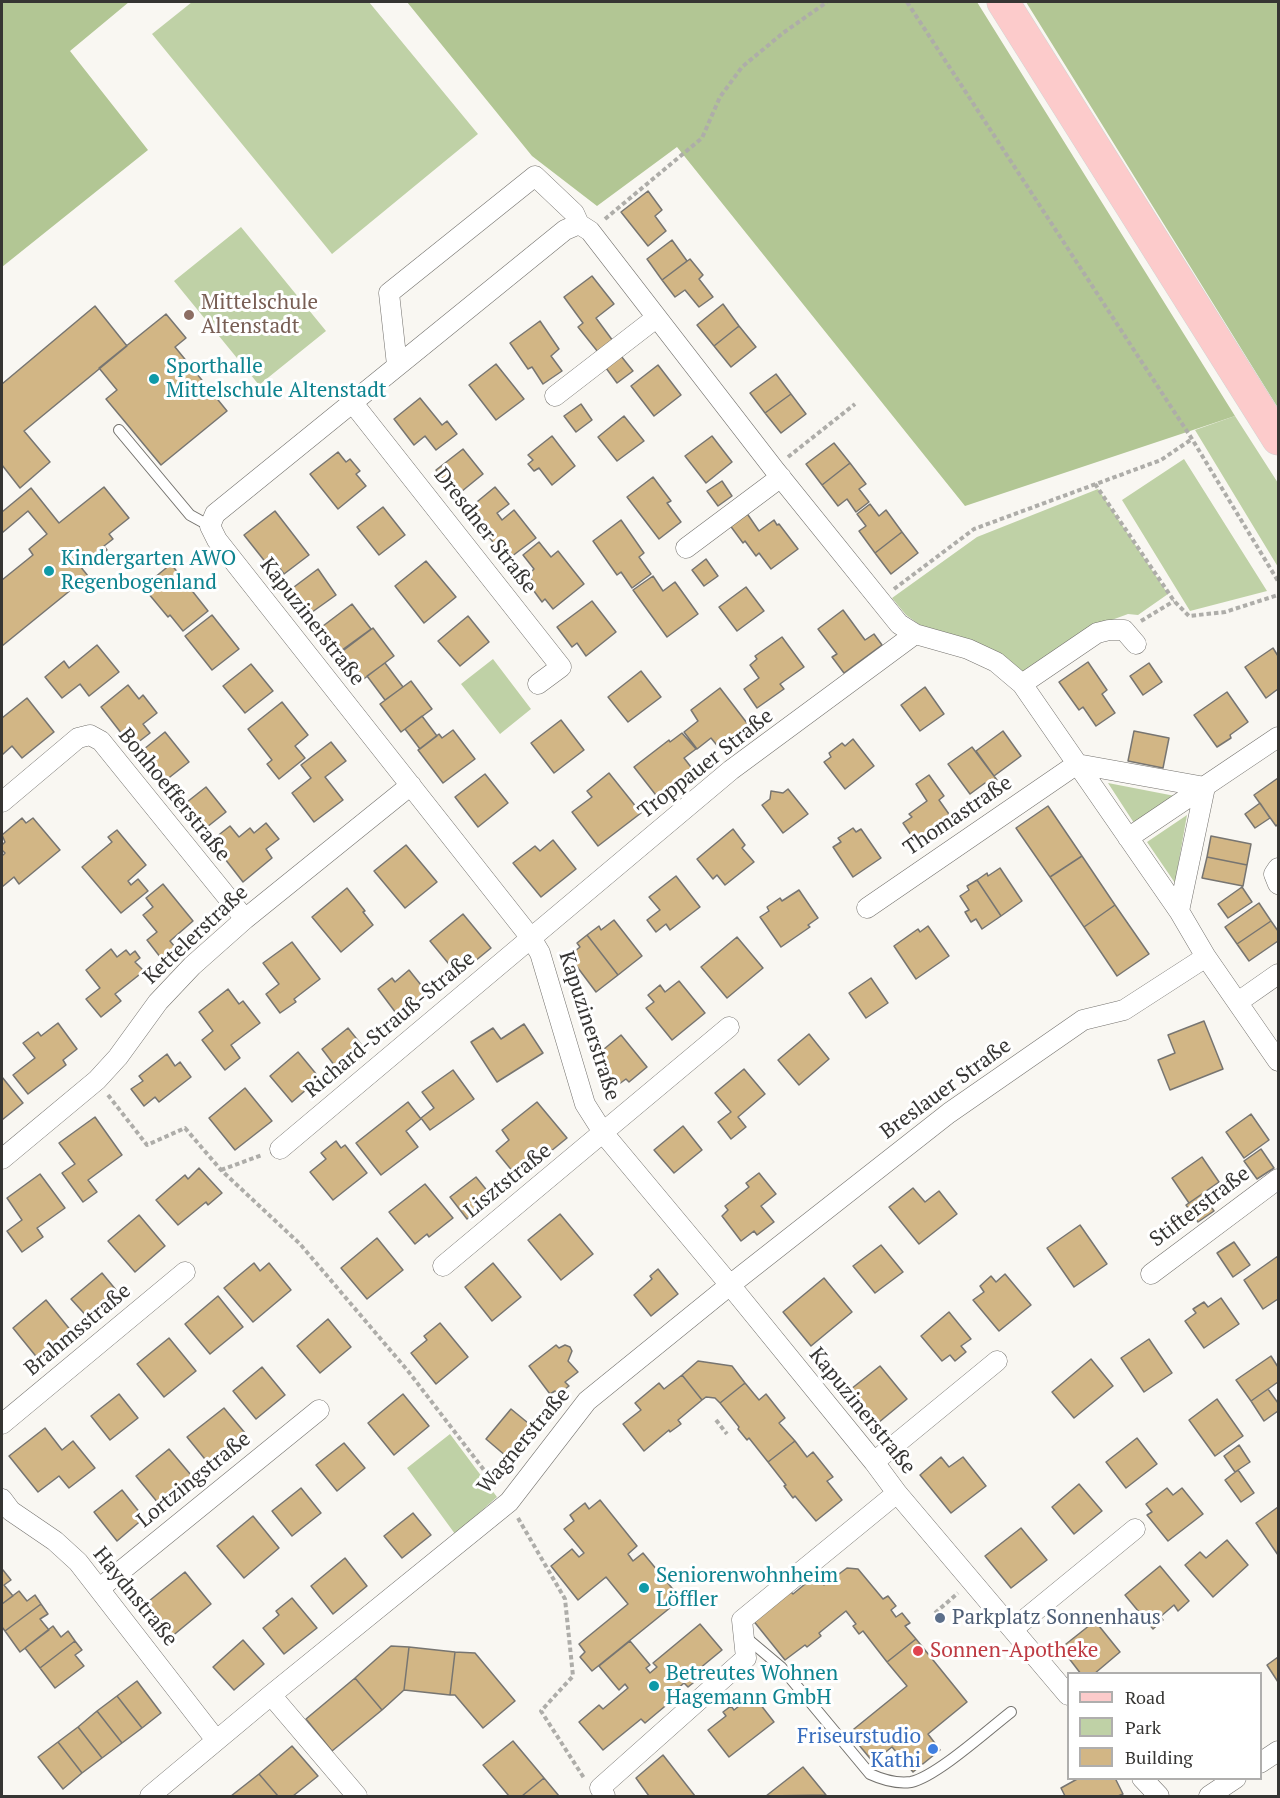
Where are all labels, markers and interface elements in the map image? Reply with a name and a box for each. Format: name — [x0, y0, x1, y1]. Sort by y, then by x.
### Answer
place label: Mittelschule Altenstadt — [201, 290, 318, 340]
marker: Mittelschule Altenstadt — [182, 308, 196, 322]
place label: Sporthalle Mittelschule Altenstadt — [166, 354, 387, 404]
marker: Sporthalle Mittelschule Altenstadt — [147, 372, 161, 386]
street label: Dresdner Straße — [428, 463, 542, 599]
place label: Kindergarten AWO Regenbogenland — [61, 546, 236, 596]
street label: Kapuzinerstraße — [254, 553, 370, 691]
marker: Kindergarten AWO Regenbogenland — [42, 564, 56, 578]
street label: Troppauer Straße — [634, 704, 778, 824]
street label: Bonhoefferstraße — [113, 723, 235, 867]
street label: Thomastraße — [899, 771, 1017, 861]
street label: Kettelerstraße — [139, 880, 253, 990]
street label: Richard-Strauß-Straße — [300, 946, 480, 1104]
street label: Kapuzinerstraße — [553, 948, 625, 1104]
street label: Breslauer Straße — [876, 1033, 1016, 1145]
street label: Lisztstraße — [459, 1138, 557, 1224]
street label: Stifterstraße — [1145, 1161, 1255, 1253]
street label: Brahmsstraße — [20, 1278, 136, 1382]
street label: Kapuzinerstraße — [803, 1343, 921, 1479]
street label: Wagnerstraße — [472, 1383, 576, 1499]
street label: Lortzingstraße — [132, 1427, 256, 1533]
street label: Haydnstraße — [87, 1542, 183, 1652]
place label: Seniorenwohnheim Löffler — [656, 1563, 838, 1613]
marker: Seniorenwohnheim Löffler — [637, 1581, 651, 1595]
place label: Parkplatz Sonnenhaus — [952, 1605, 1161, 1631]
marker: Parkplatz Sonnenhaus — [933, 1611, 947, 1625]
place label: Sonnen-Apotheke — [930, 1638, 1098, 1664]
marker: Sonnen-Apotheke — [911, 1644, 925, 1658]
place label: Betreutes Wohnen Hagemann GmbH — [666, 1661, 838, 1711]
legend — [1067, 1672, 1262, 1780]
marker: Betreutes Wohnen Hagemann GmbH — [647, 1679, 661, 1693]
text: Road — [1125, 1685, 1165, 1709]
text: Park — [1125, 1715, 1161, 1739]
place label: Friseurstudio Kathi — [797, 1724, 921, 1774]
marker: Friseurstudio Kathi — [926, 1742, 940, 1756]
text: Building — [1125, 1745, 1193, 1769]

